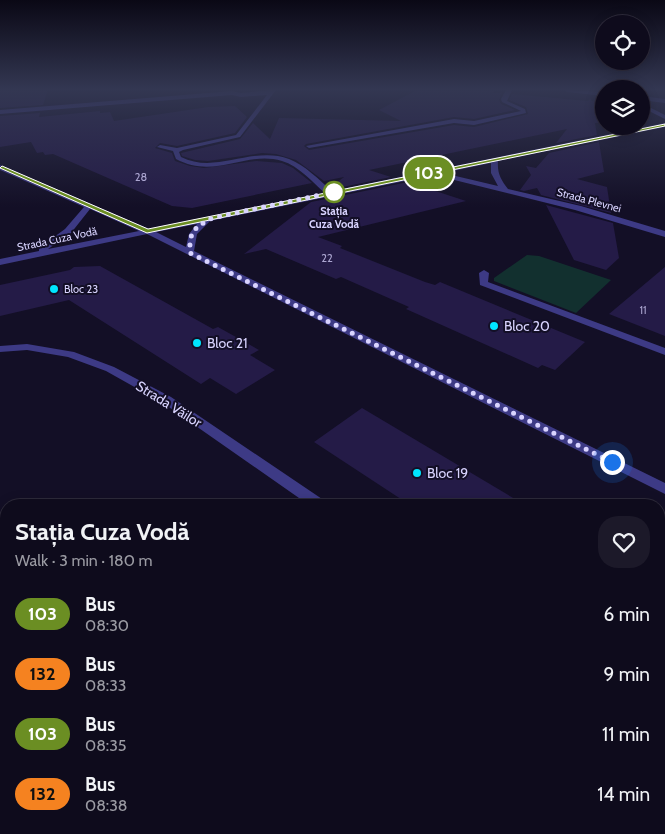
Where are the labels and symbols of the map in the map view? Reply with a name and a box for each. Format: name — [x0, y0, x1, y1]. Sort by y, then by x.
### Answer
line badge: 103 — [400, 157, 458, 189]
house number: 28 — [135, 170, 147, 184]
marker: Stația Cuza Vodă — [323, 181, 345, 203]
street label: Strada Plevnei — [555, 185, 623, 215]
place label: Stația Cuza Vodă — [309, 204, 360, 231]
street label: Strada Cuza Vodă — [16, 224, 99, 254]
house number: 22 — [321, 251, 333, 265]
place label: Bloc 23 — [64, 282, 98, 296]
marker: Bloc 23 — [48, 283, 60, 295]
house number: 11 — [639, 303, 647, 317]
place label: Bloc 20 — [504, 317, 550, 335]
marker: Bloc 20 — [488, 320, 500, 332]
place label: Bloc 21 — [207, 334, 248, 352]
marker: Bloc 21 — [191, 337, 203, 349]
street label: Strada Văilor — [133, 377, 206, 432]
your location — [600, 450, 625, 475]
place label: Bloc 19 — [427, 464, 468, 482]
marker: Bloc 19 — [411, 467, 423, 479]

